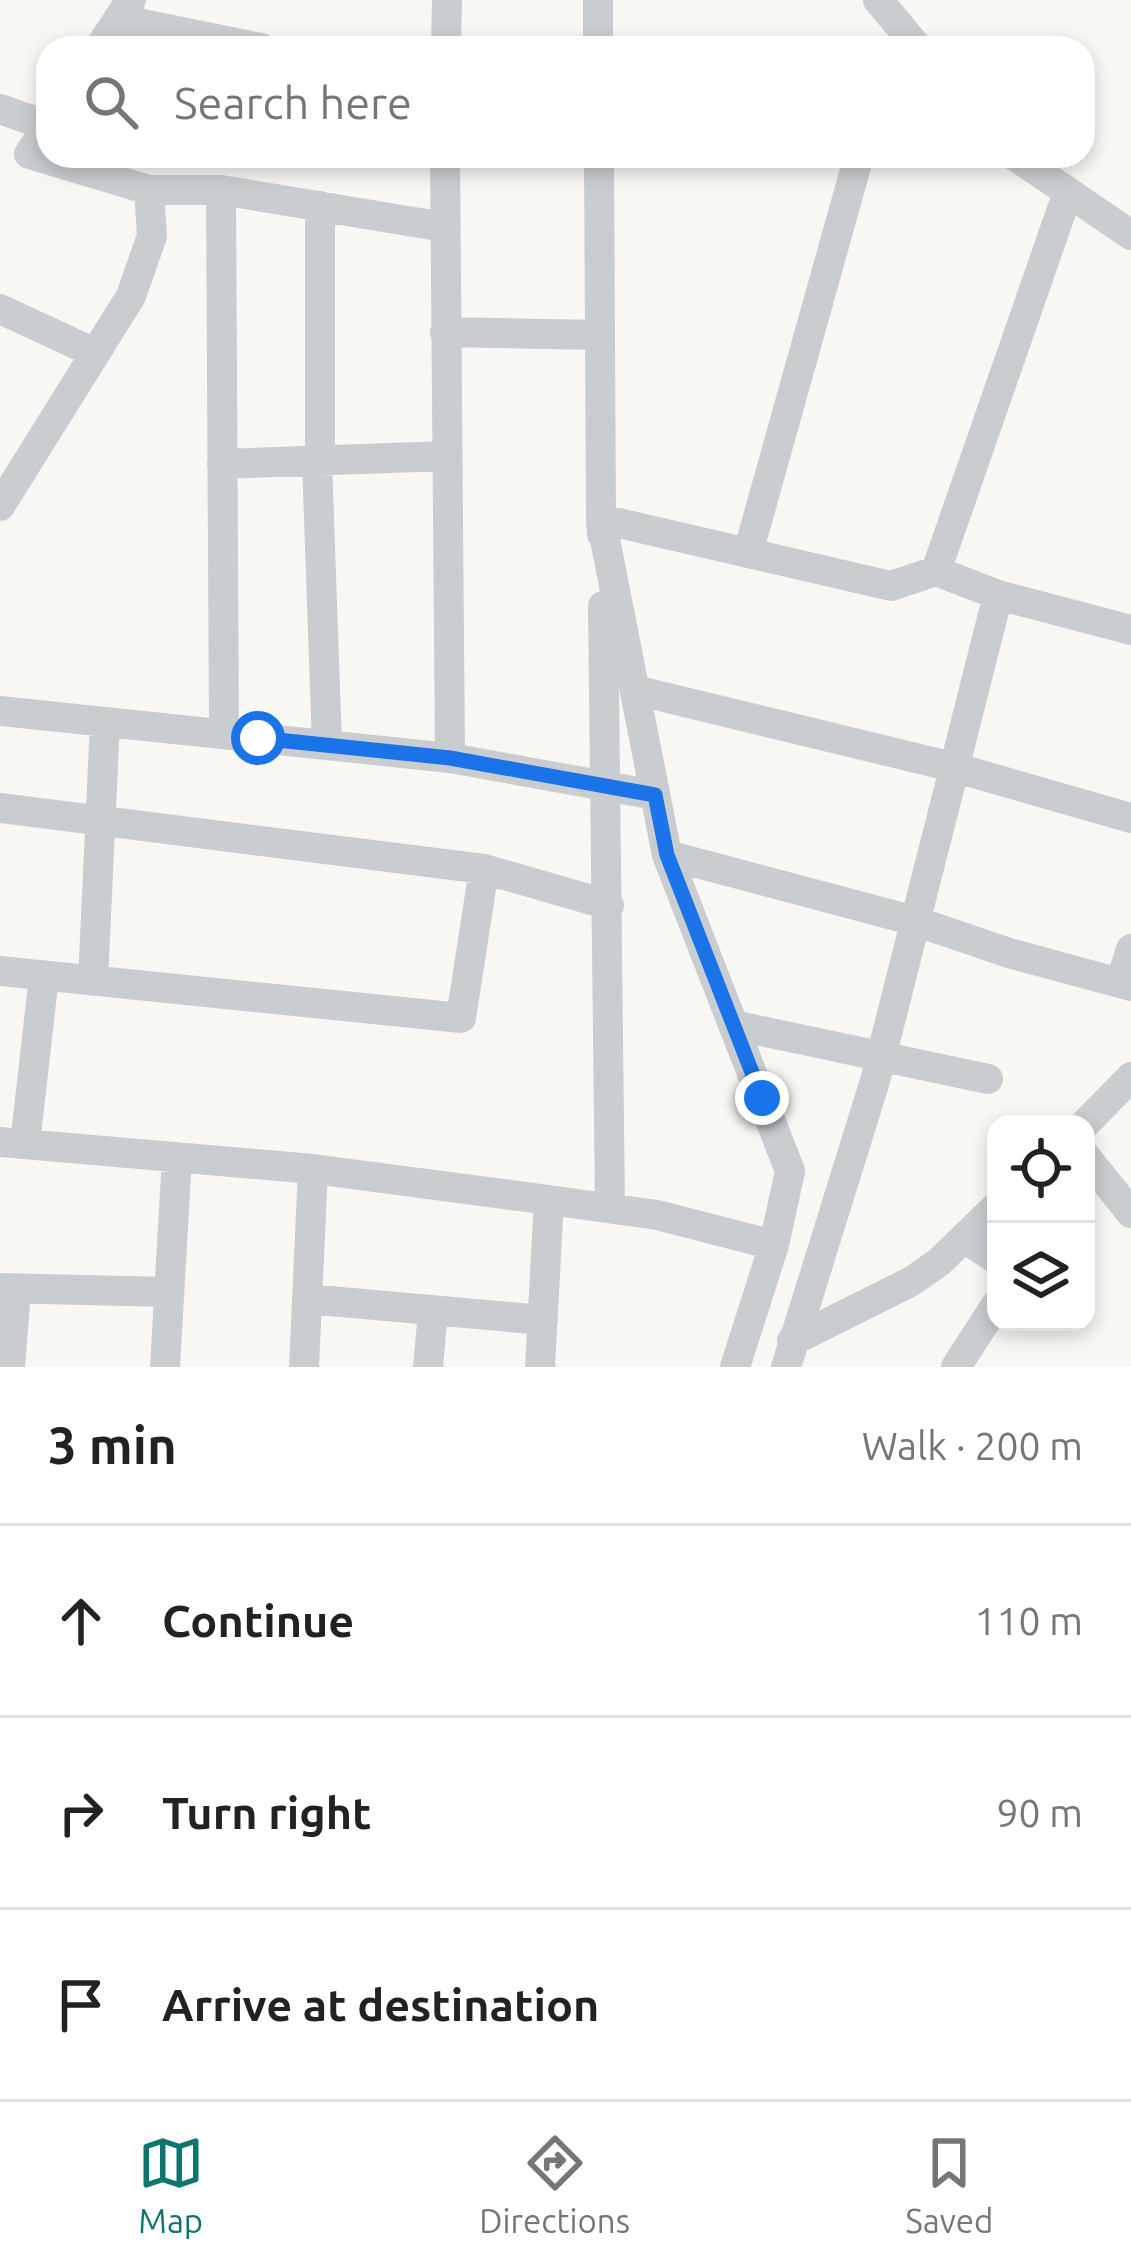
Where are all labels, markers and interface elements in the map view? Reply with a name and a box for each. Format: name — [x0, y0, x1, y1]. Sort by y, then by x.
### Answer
search box — [36, 36, 1095, 168]
icon: search — [78, 69, 144, 135]
text: Search here — [174, 77, 412, 128]
route start — [231, 711, 285, 765]
route end — [735, 1071, 789, 1125]
map controls — [987, 1115, 1095, 1331]
button: locate — [987, 1115, 1095, 1223]
button: layers — [987, 1223, 1095, 1331]
text: 3 min — [48, 1416, 177, 1474]
text: Walk · 200 m — [862, 1424, 1083, 1467]
icon: ahead — [48, 1588, 114, 1654]
text: Continue — [162, 1595, 354, 1646]
text: 110 m — [974, 1599, 1083, 1642]
icon: right — [48, 1780, 114, 1846]
text: Turn right — [162, 1787, 371, 1838]
text: 90 m — [996, 1791, 1083, 1834]
icon: arrive — [48, 1972, 114, 2038]
text: Arrive at destination — [162, 1979, 599, 2030]
tab: Map — [138, 2130, 204, 2239]
tab: Directions — [479, 2130, 630, 2239]
tab: Saved — [905, 2130, 993, 2239]

